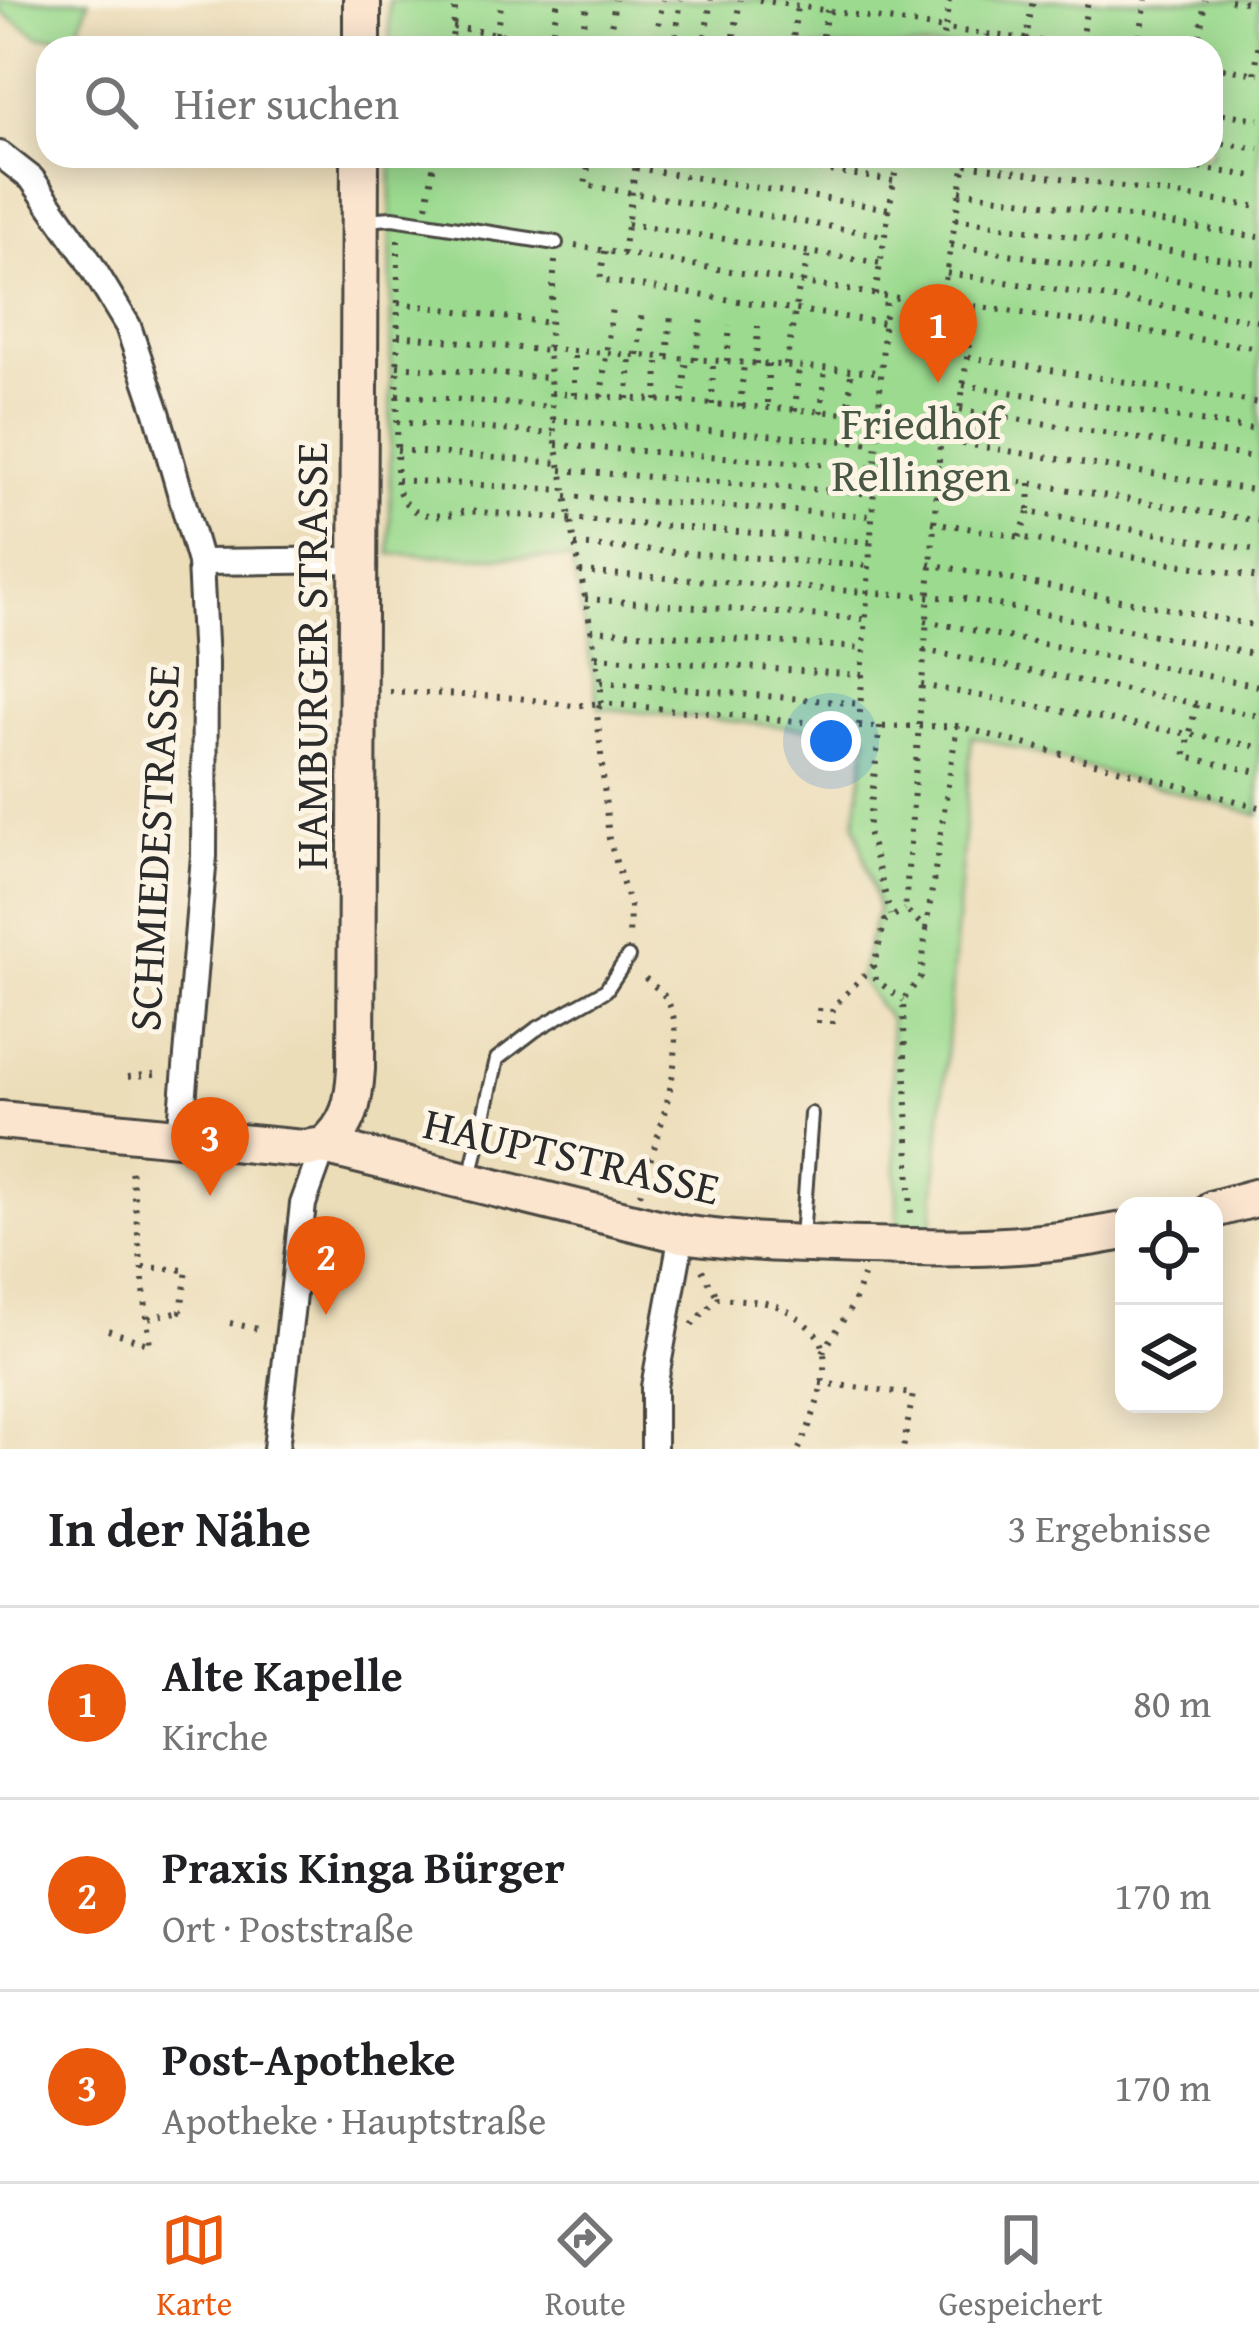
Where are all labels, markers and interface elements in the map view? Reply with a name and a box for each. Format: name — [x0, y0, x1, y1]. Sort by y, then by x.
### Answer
search box — [36, 36, 1223, 168]
icon: search — [78, 69, 144, 135]
text: Hier suchen — [174, 70, 399, 135]
pin: 1 — [899, 284, 977, 383]
park label: Friedhof Rellingen — [832, 390, 1010, 507]
street label: HAMBURGER STRASSE — [278, 442, 343, 870]
street label: SCHMIEDESTRASSE — [111, 663, 195, 1033]
your location — [801, 711, 861, 771]
street label: HAUPTSTRASSE — [418, 1089, 726, 1221]
pin: 3 — [171, 1097, 249, 1196]
map controls — [1115, 1197, 1223, 1413]
button: locate — [1115, 1197, 1223, 1305]
pin: 2 — [287, 1216, 365, 1315]
button: layers — [1115, 1305, 1223, 1413]
text: In der Nähe — [48, 1490, 311, 1565]
text: 3 Ergebnisse — [1008, 1499, 1211, 1556]
text: Alte Kapelle — [162, 1642, 403, 1707]
text: 1 — [77, 1674, 97, 1731]
text: 80 m — [1133, 1674, 1211, 1731]
text: Kirche — [162, 1707, 268, 1764]
text: Praxis Kinga Bürger — [162, 1834, 565, 1899]
text: 2 — [77, 1866, 97, 1923]
text: 170 m — [1114, 1866, 1211, 1923]
text: Ort · Poststraße — [162, 1899, 414, 1956]
text: Post-Apotheke — [162, 2026, 456, 2091]
text: 3 — [77, 2058, 97, 2115]
text: 170 m — [1114, 2058, 1211, 2115]
text: Apotheke · Hauptstraße — [162, 2091, 546, 2148]
tab: Karte — [156, 2207, 232, 2327]
tab: Route — [545, 2207, 626, 2327]
tab: Gespeichert — [939, 2207, 1103, 2327]

